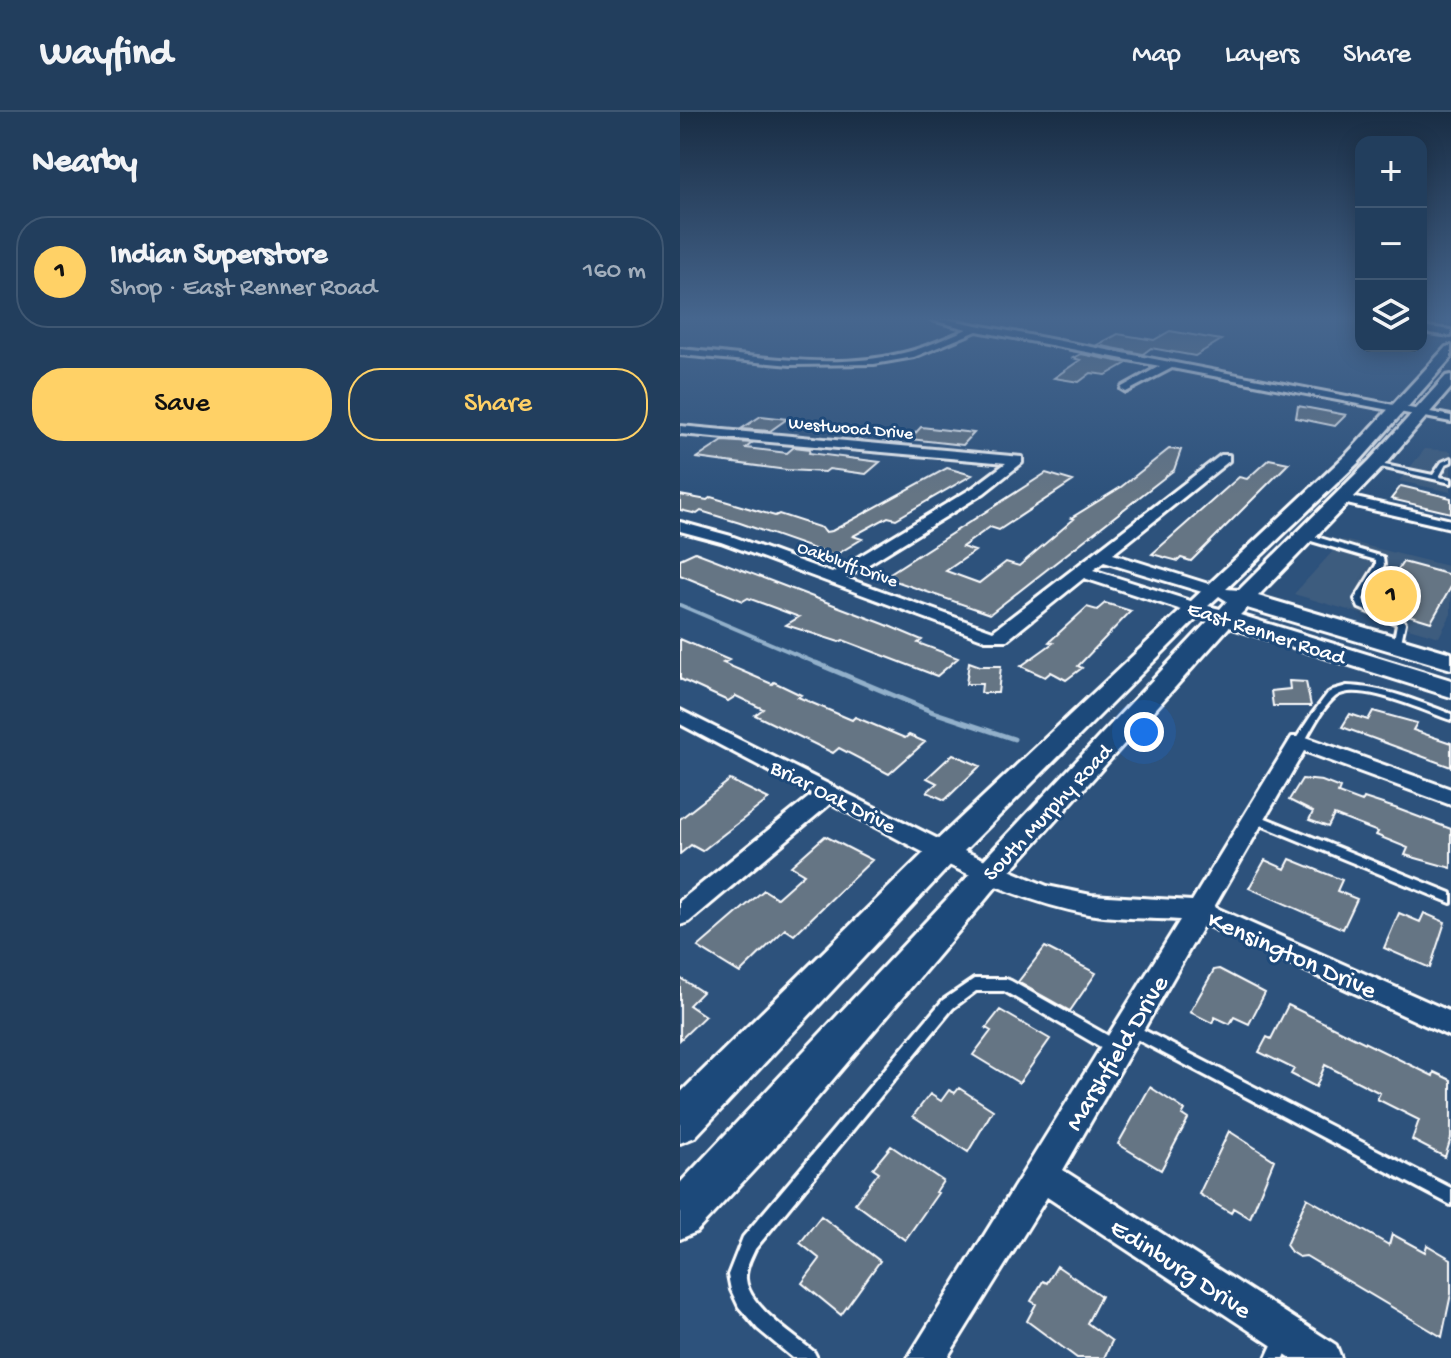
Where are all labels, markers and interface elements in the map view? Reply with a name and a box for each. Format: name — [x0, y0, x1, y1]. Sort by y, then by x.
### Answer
text: Wayfind — [40, 33, 172, 77]
text: Map — [1132, 39, 1181, 72]
text: Layers — [1225, 39, 1299, 72]
text: Share — [1343, 39, 1411, 72]
map controls — [1355, 136, 1427, 352]
button: + — [1355, 136, 1427, 208]
text: Nearby — [32, 144, 137, 184]
button: − — [1355, 208, 1427, 280]
text: Indian Superstore — [110, 239, 327, 274]
text: 1 — [55, 257, 65, 288]
text: 160 m — [583, 257, 646, 288]
text: Shop · East Renner Road — [110, 274, 377, 305]
button: layers — [1355, 280, 1427, 352]
button: Save — [32, 368, 332, 441]
button: Share — [348, 368, 648, 441]
street label: Westwood Drive — [787, 414, 915, 445]
street label: Oakbluff Drive — [794, 537, 901, 593]
pin: 1 — [1365, 566, 1417, 626]
street label: East Renner Road — [1184, 597, 1350, 673]
your location — [1124, 712, 1164, 752]
street label: South Murphy Road — [979, 738, 1121, 888]
street label: Briar Oak Drive — [764, 755, 900, 842]
street label: Kensington Drive — [1202, 906, 1381, 1008]
street label: Marshfield Drive — [1060, 970, 1178, 1138]
street label: Edinburg Drive — [1103, 1214, 1256, 1328]

